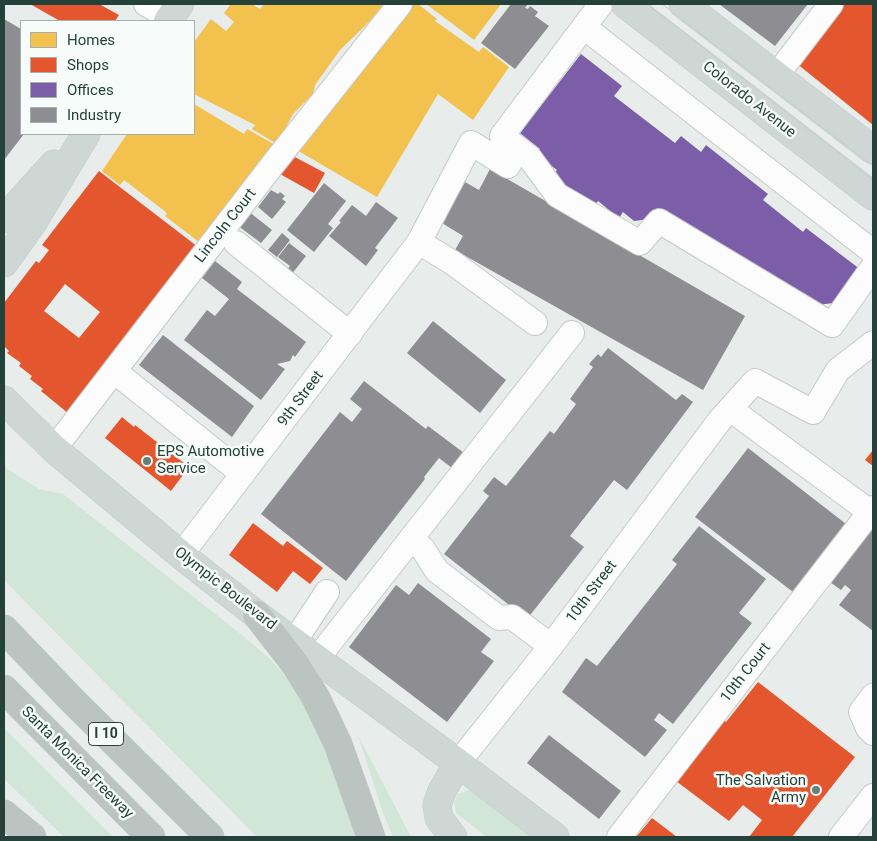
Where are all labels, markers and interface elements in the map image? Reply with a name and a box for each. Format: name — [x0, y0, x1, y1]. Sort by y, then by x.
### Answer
legend — [20, 20, 195, 135]
text: Homes — [67, 31, 115, 49]
text: Shops — [67, 56, 109, 74]
street label: Colorado Avenue — [699, 58, 799, 142]
text: Offices — [67, 81, 114, 99]
text: Industry — [67, 106, 121, 124]
street label: Lincoln Court — [192, 185, 260, 267]
street label: 9th Street — [274, 368, 328, 430]
place label: EPS Automotive Service — [157, 443, 264, 478]
marker: EPS Automotive Service — [141, 455, 153, 467]
street label: Olympic Boulevard — [171, 544, 279, 634]
street label: 10th Street — [563, 557, 621, 627]
street label: 10th Court — [717, 640, 775, 706]
street label: Santa Monica Freeway — [17, 703, 137, 823]
road number: I 10 — [88, 722, 124, 746]
place label: The Salvation Army — [716, 772, 806, 807]
marker: The Salvation Army — [810, 784, 822, 796]

